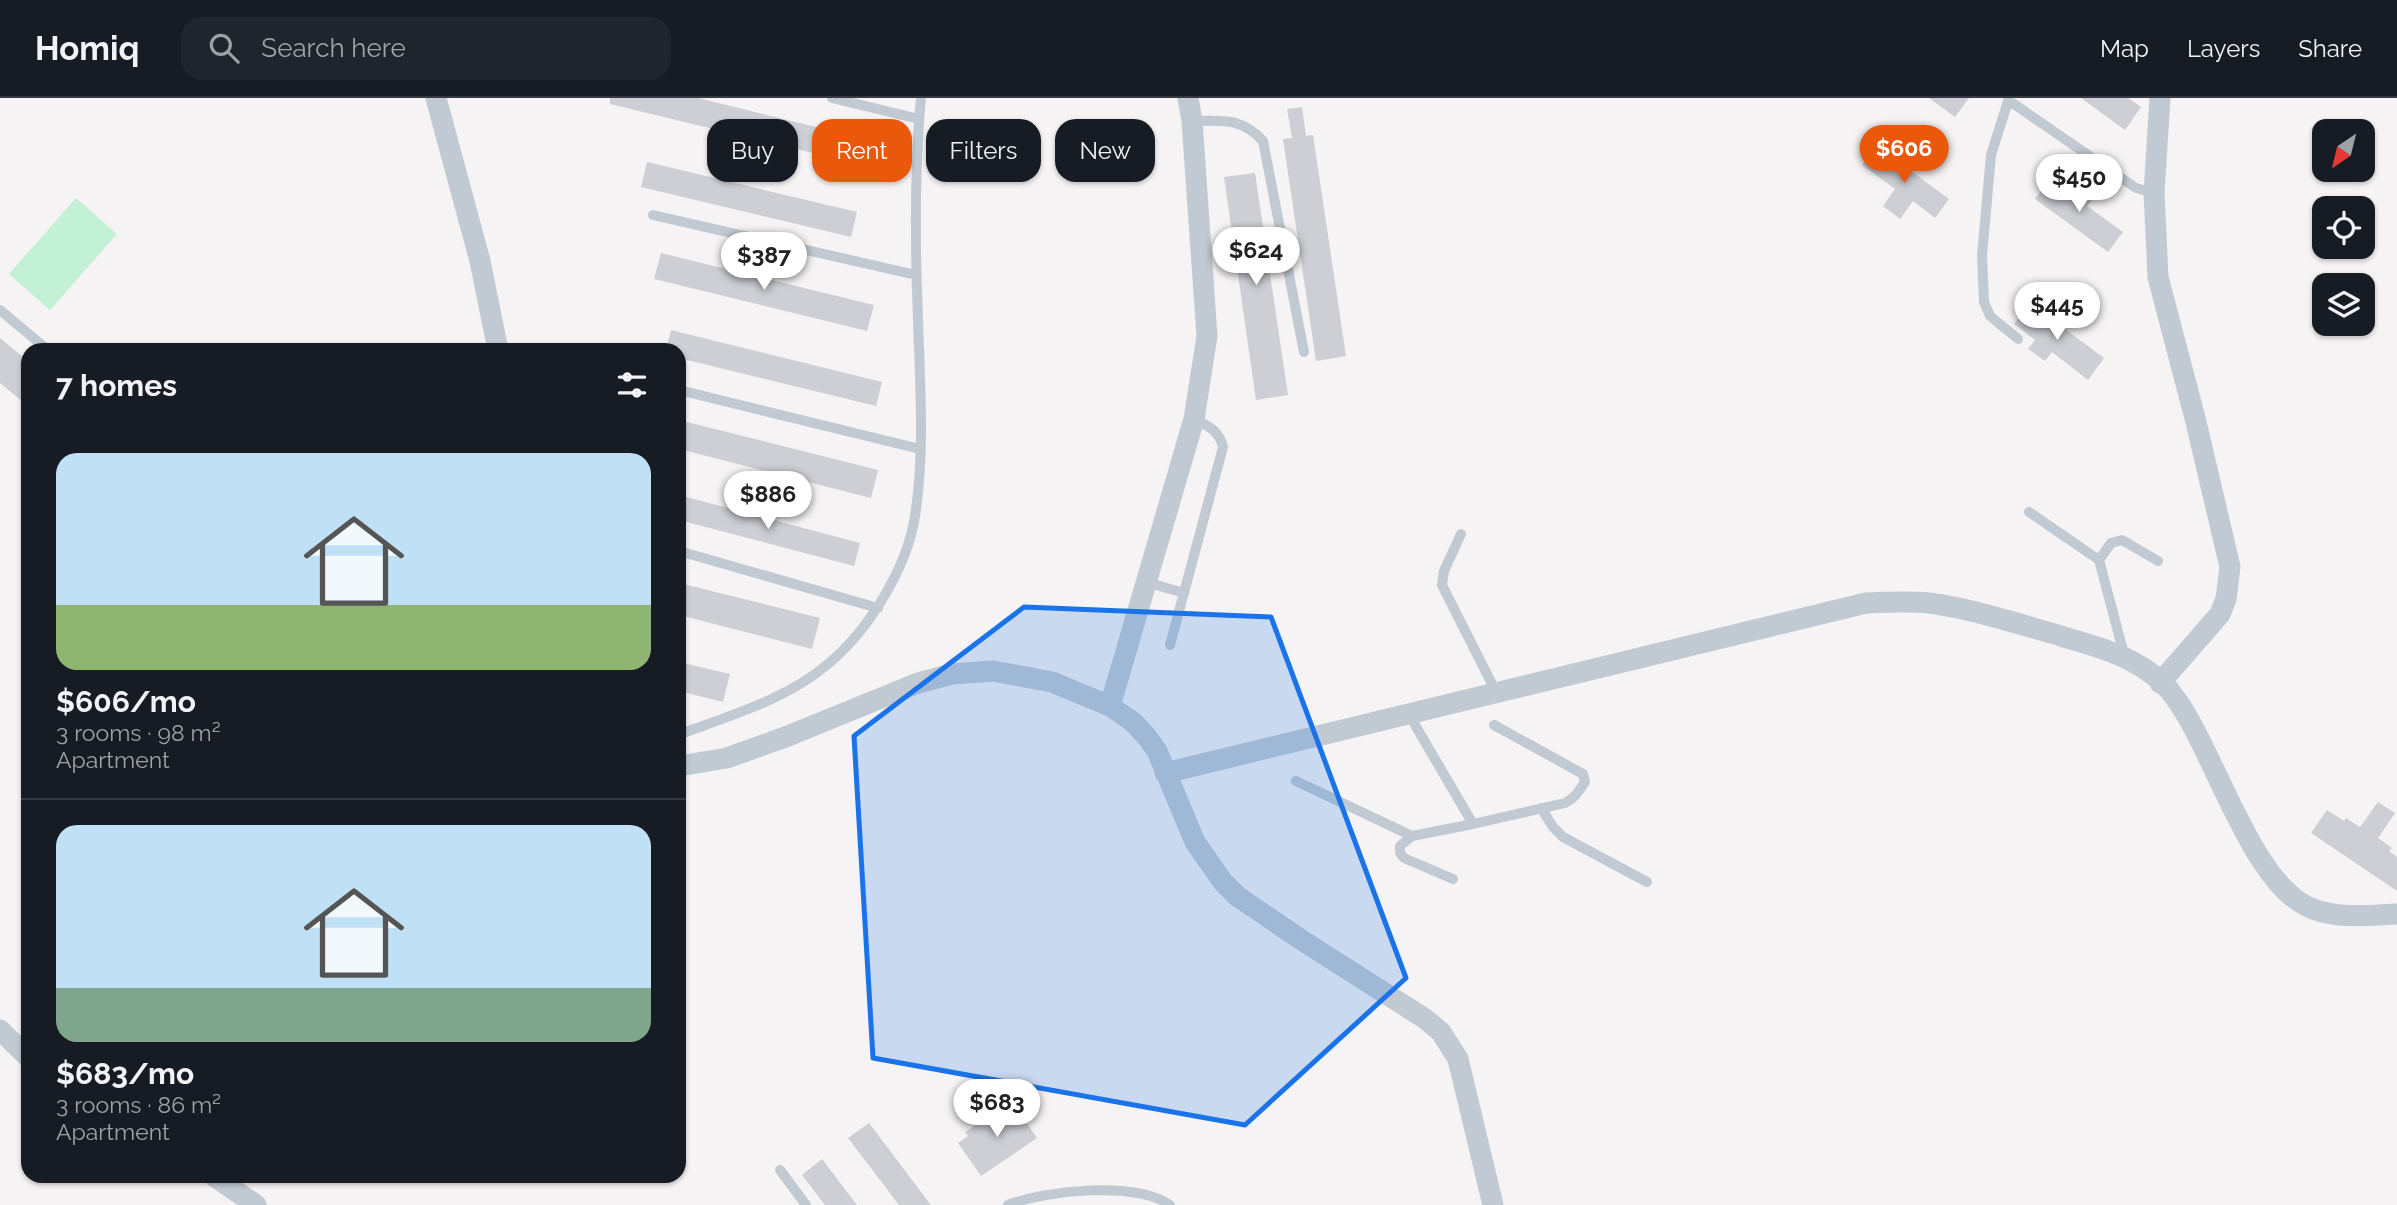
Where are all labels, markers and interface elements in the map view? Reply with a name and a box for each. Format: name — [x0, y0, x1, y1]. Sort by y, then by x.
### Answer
search box — [181, 17, 671, 80]
text: Homiq — [35, 29, 139, 68]
icon: search — [205, 29, 243, 67]
text: Search here — [261, 33, 406, 63]
text: Map — [2100, 34, 2149, 63]
text: Layers — [2187, 34, 2260, 63]
text: Share — [2298, 34, 2362, 63]
chip: Buy — [707, 119, 798, 182]
chip: Rent — [812, 119, 912, 182]
chip: Filters — [926, 119, 1041, 182]
chip: New — [1055, 119, 1155, 182]
north arrow — [2312, 119, 2375, 182]
map controls — [2312, 119, 2375, 336]
pin: $606 — [1863, 126, 1945, 185]
text: $606 — [1876, 134, 1932, 161]
pin: $450 — [2038, 155, 2120, 214]
text: $450 — [2052, 163, 2106, 190]
button: locate — [2312, 196, 2375, 259]
pin: $624 — [1215, 228, 1297, 287]
pin: $387 — [723, 232, 805, 292]
text: $624 — [1229, 236, 1283, 263]
text: $387 — [737, 241, 791, 268]
button: layers — [2312, 273, 2375, 336]
pin: $445 — [2016, 282, 2098, 342]
text: $445 — [2030, 291, 2084, 318]
icon: filters — [613, 366, 651, 404]
text: 7 homes — [56, 368, 177, 403]
pin: $886 — [727, 472, 809, 531]
text: $886 — [740, 480, 796, 507]
icon: home — [291, 498, 417, 624]
text: $606/mo — [56, 684, 196, 719]
text: 3 rooms · 98 m² — [56, 719, 221, 746]
text: Apartment — [56, 746, 170, 773]
icon: home — [291, 870, 417, 996]
text: $683/mo — [56, 1056, 194, 1091]
pin: $683 — [956, 1080, 1038, 1139]
text: $683 — [969, 1088, 1025, 1115]
text: 3 rooms · 86 m² — [56, 1091, 221, 1118]
text: Apartment — [56, 1118, 170, 1145]

